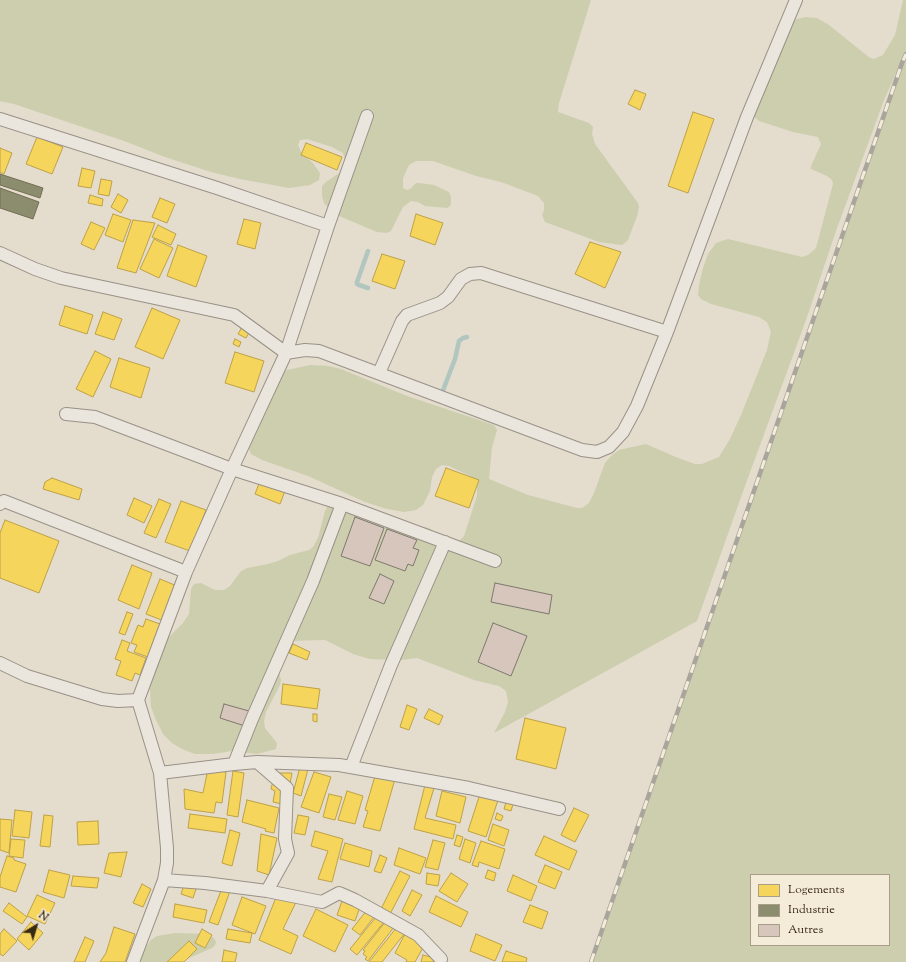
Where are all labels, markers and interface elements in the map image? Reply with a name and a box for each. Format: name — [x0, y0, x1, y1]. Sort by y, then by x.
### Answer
legend — [750, 874, 890, 946]
text: Logements — [788, 881, 844, 899]
text: Industrie — [788, 901, 835, 919]
north arrow — [16, 906, 56, 946]
text: N — [35, 908, 52, 926]
text: Autres — [788, 921, 823, 939]

